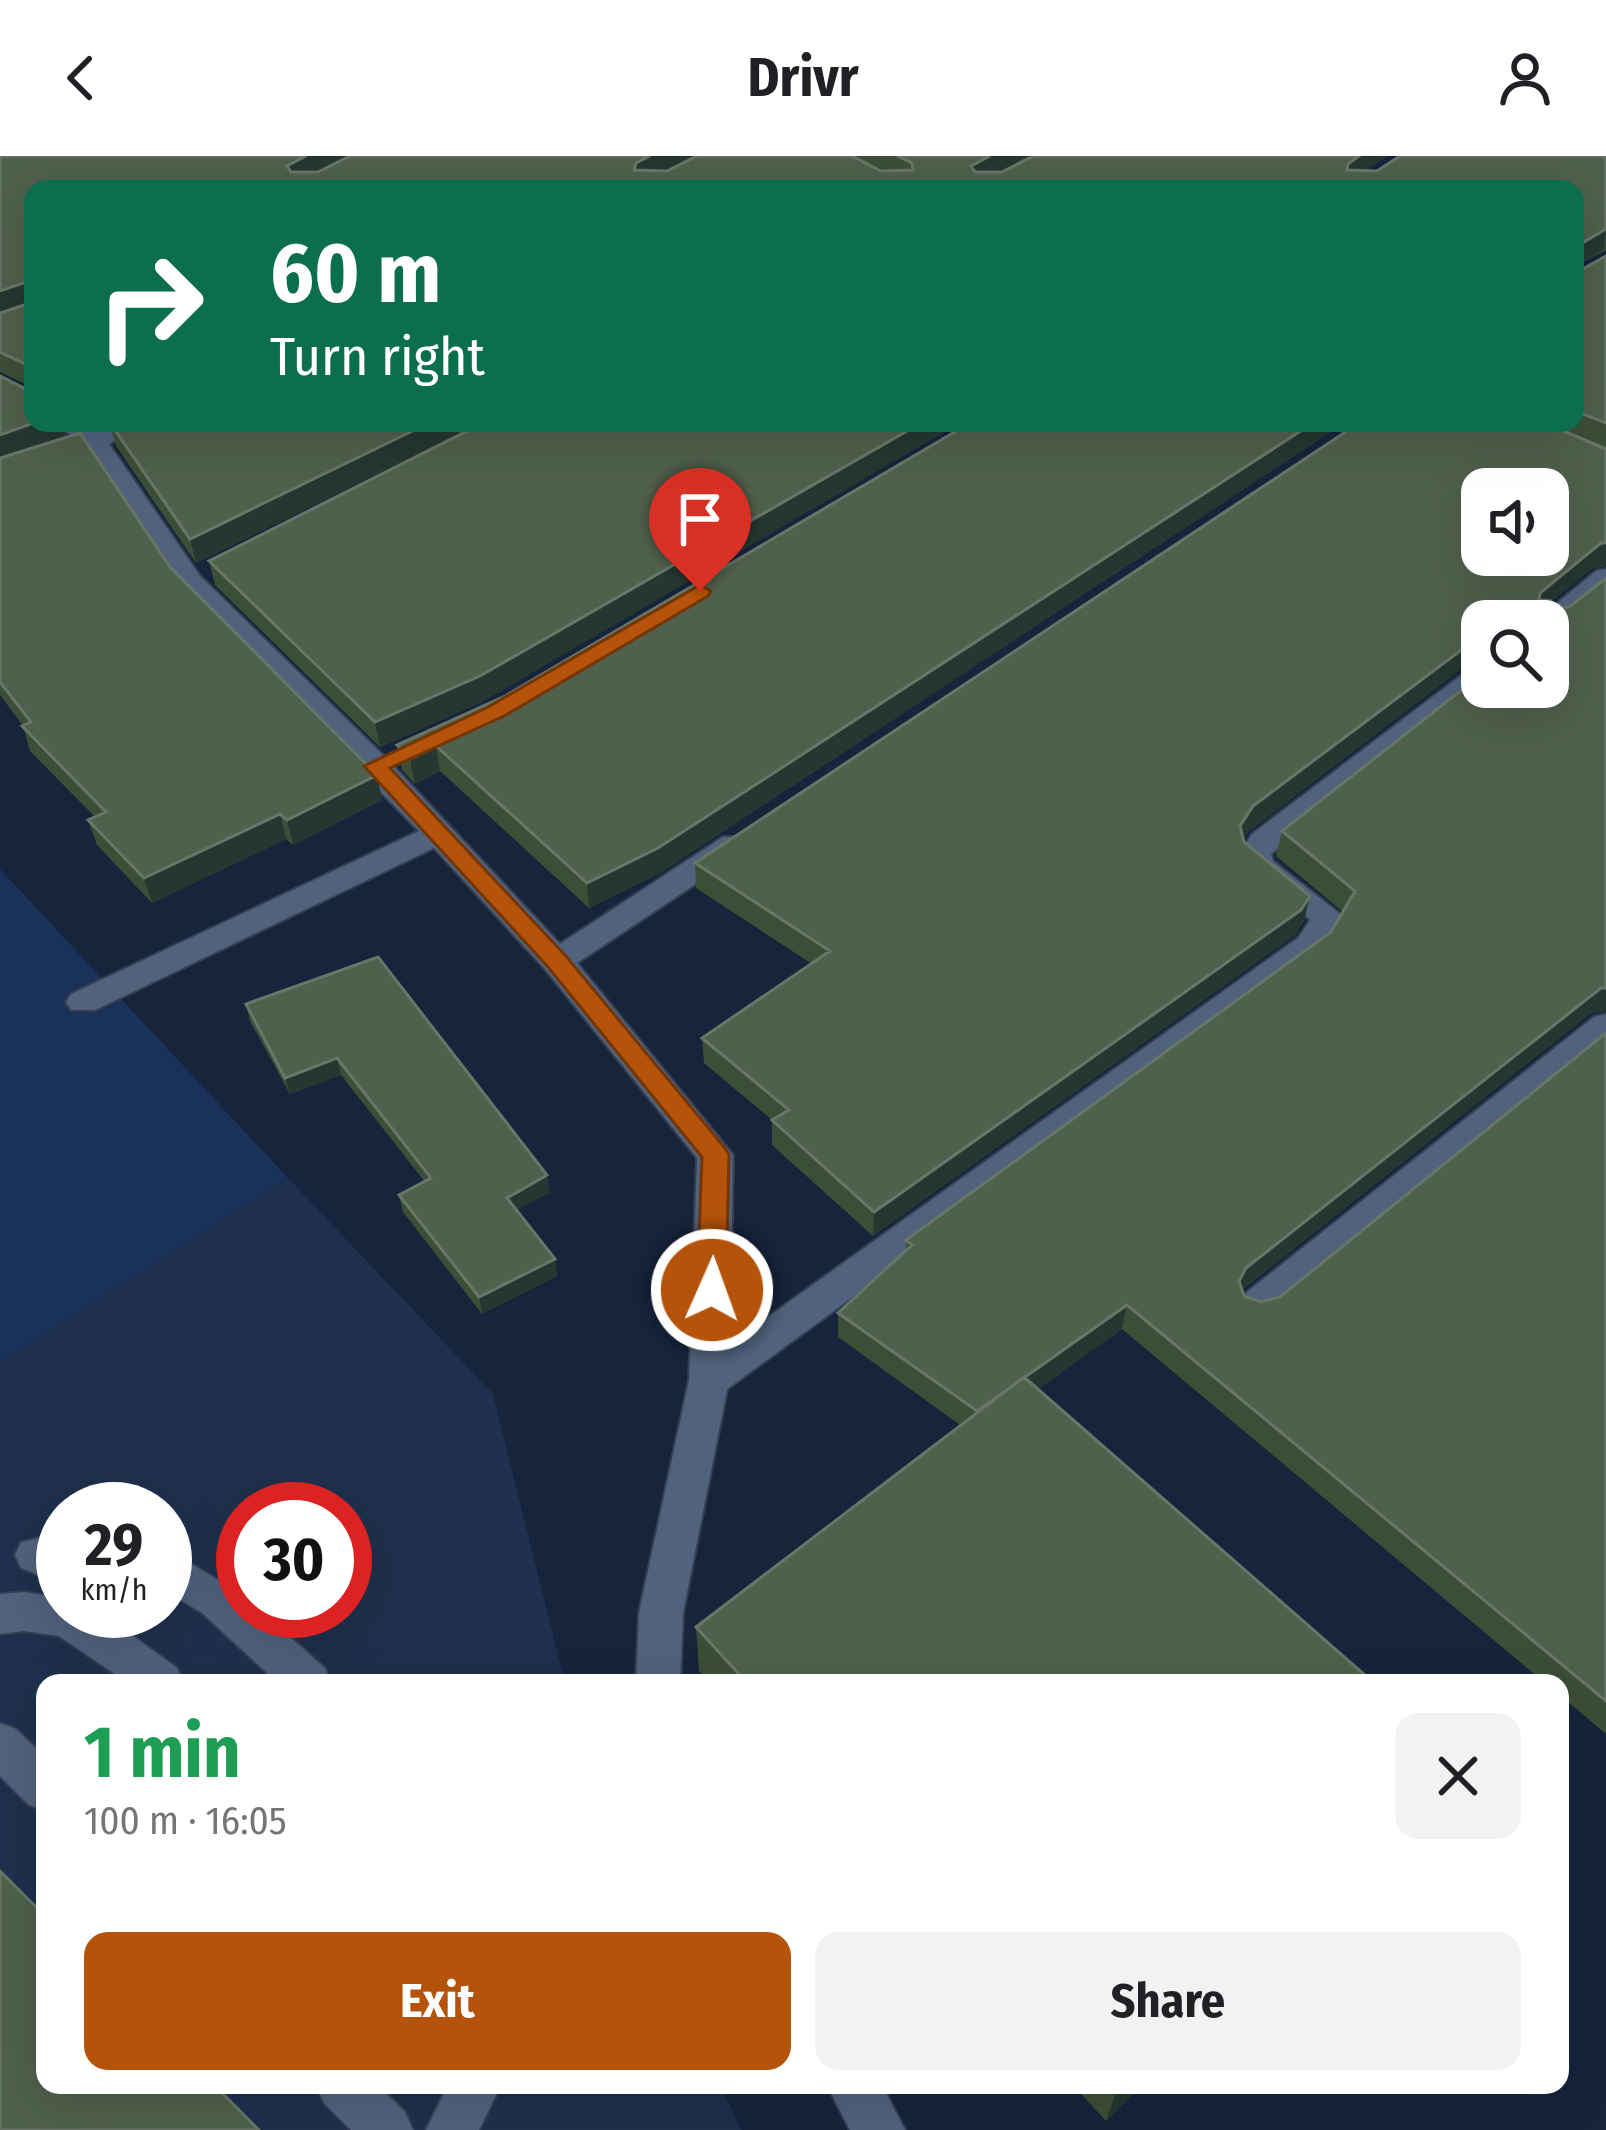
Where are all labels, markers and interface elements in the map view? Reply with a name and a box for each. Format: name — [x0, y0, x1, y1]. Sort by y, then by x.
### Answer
icon: back — [48, 45, 114, 111]
icon: person — [1492, 45, 1558, 111]
text: Drivr — [747, 46, 859, 110]
text: 60 m — [270, 223, 441, 324]
icon: right — [72, 228, 228, 384]
text: Turn right — [270, 325, 485, 389]
pin — [649, 468, 751, 591]
map controls — [1461, 468, 1569, 708]
button: sound — [1461, 468, 1569, 576]
icon: arrive — [667, 486, 733, 552]
button: search — [1461, 600, 1569, 708]
position arrow — [649, 1227, 775, 1353]
speed limit sign: 30 — [216, 1482, 372, 1638]
text: 29 — [85, 1509, 143, 1581]
text: km/h — [81, 1572, 147, 1608]
text: 1 min — [84, 1710, 241, 1796]
button: close — [1395, 1713, 1521, 1839]
text: 100 m · 16:05 — [84, 1798, 287, 1844]
button: Exit — [84, 1932, 791, 2070]
button: Share — [815, 1932, 1521, 2070]

